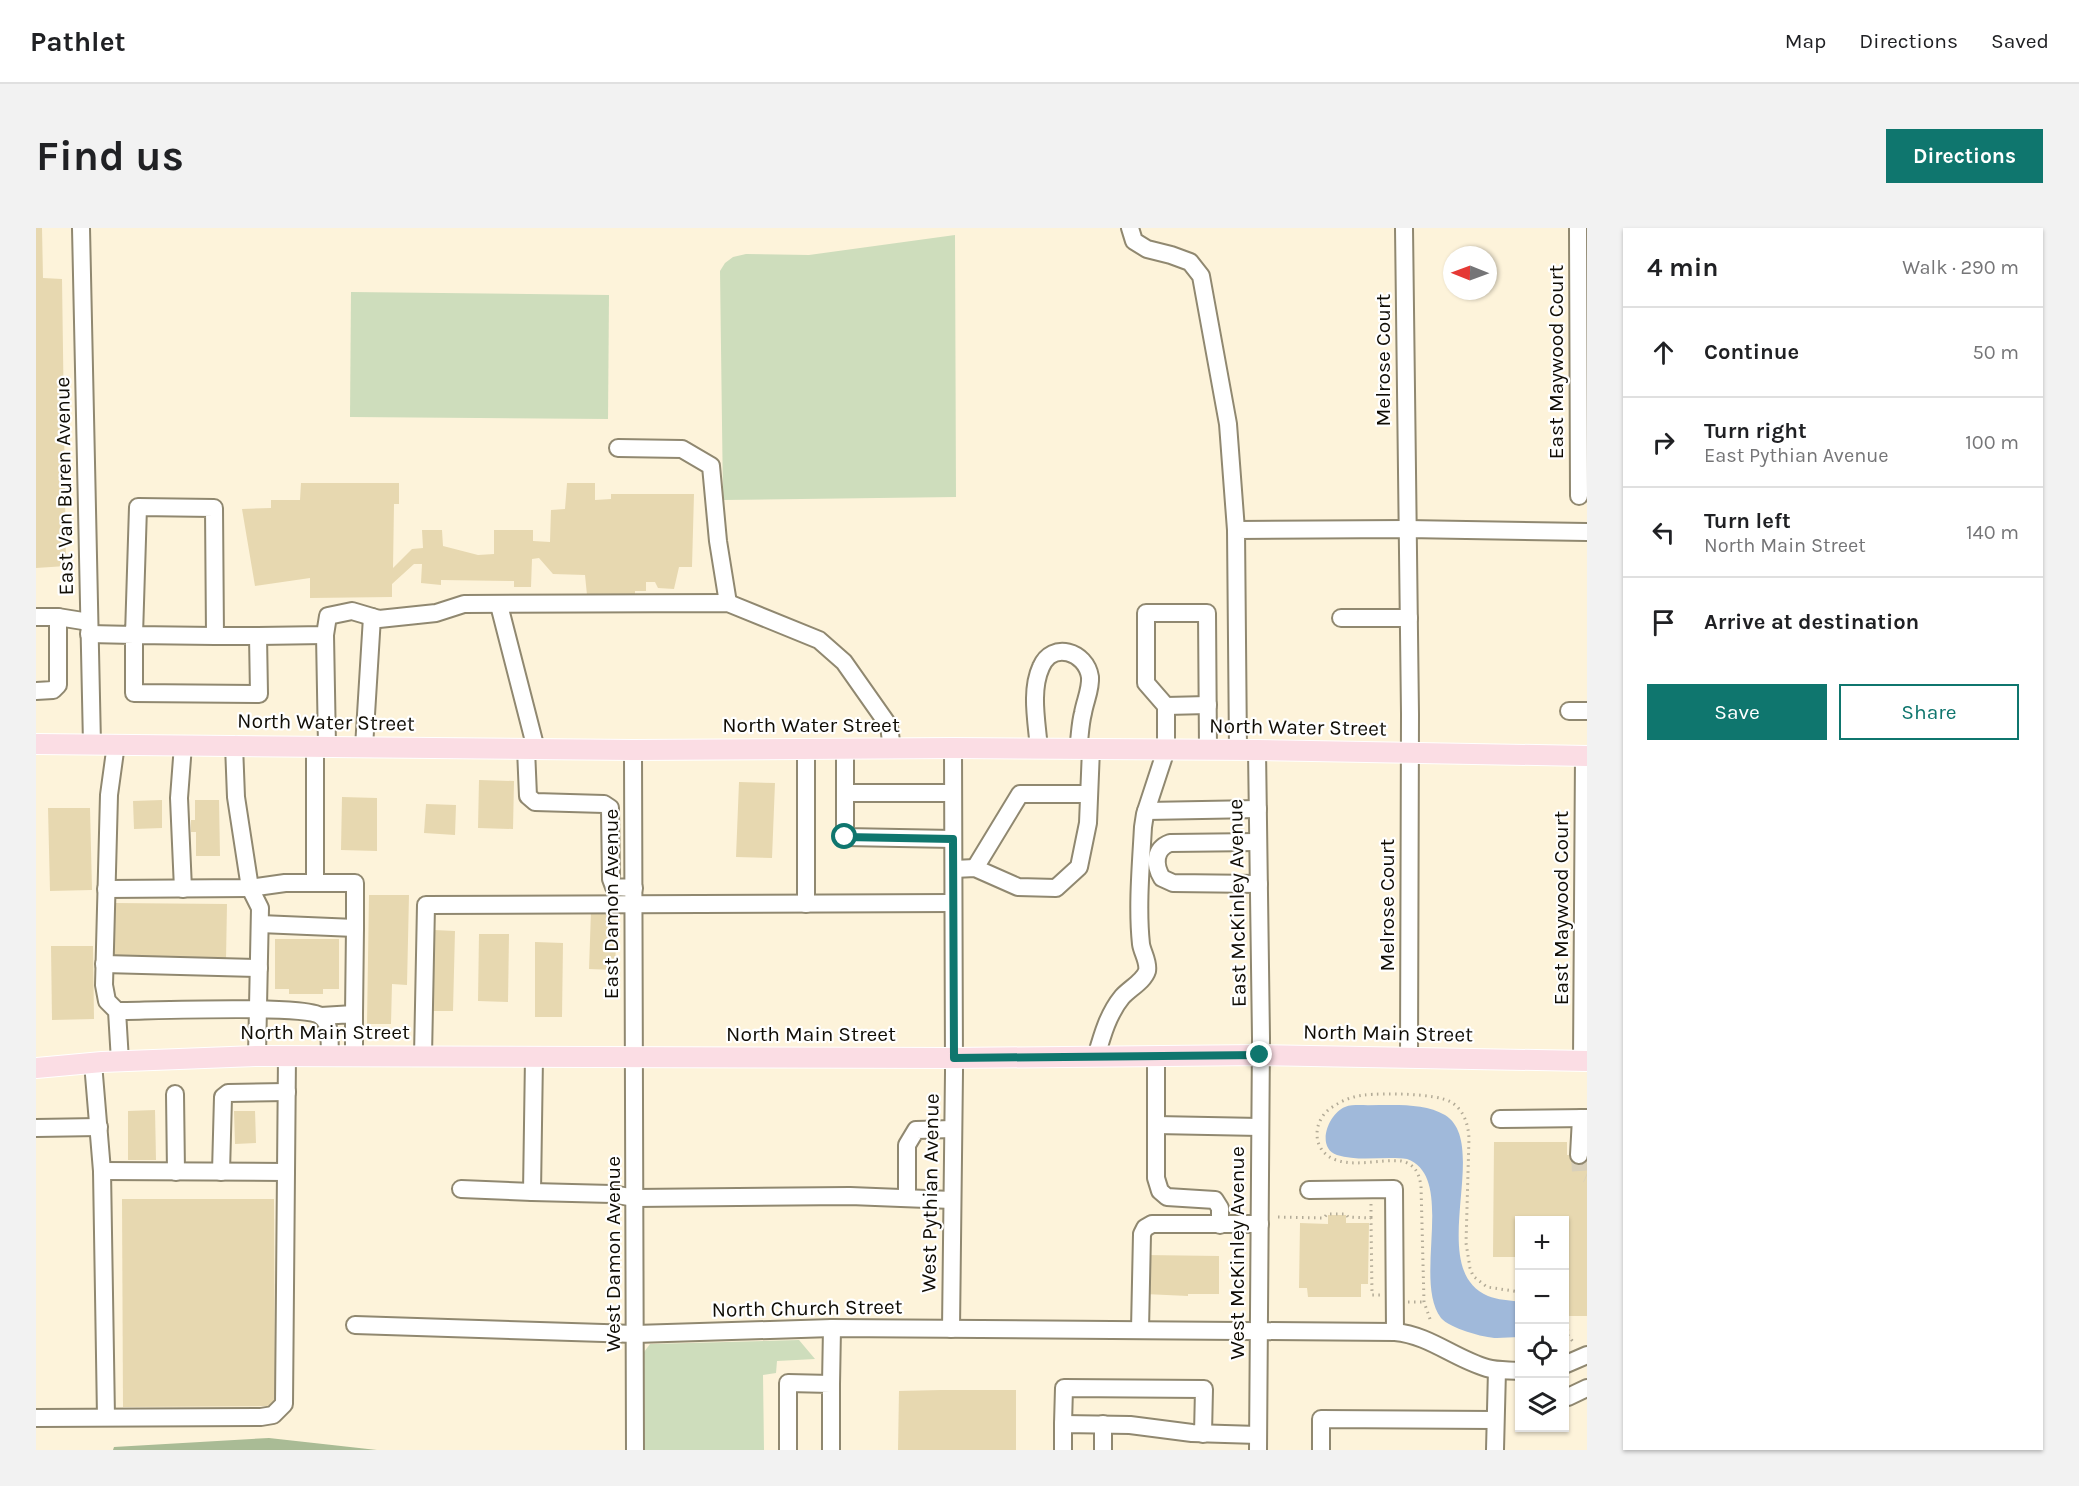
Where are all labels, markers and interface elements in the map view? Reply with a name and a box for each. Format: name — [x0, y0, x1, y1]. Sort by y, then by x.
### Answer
text: Pathlet — [30, 25, 126, 58]
text: Map — [1785, 29, 1826, 53]
text: Directions — [1859, 29, 1958, 53]
text: Saved — [1991, 29, 2049, 53]
button: Directions — [1886, 129, 2043, 183]
text: Find us — [36, 131, 184, 181]
north arrow — [1443, 246, 1497, 300]
text: 4 min — [1647, 252, 1718, 283]
text: Walk · 290 m — [1902, 256, 2019, 279]
street label: East Maywood Court — [1544, 265, 1568, 459]
street label: Melrose Court — [1371, 293, 1395, 426]
icon: ahead — [1647, 336, 1680, 369]
text: Continue — [1704, 339, 1799, 365]
text: 50 m — [1972, 341, 2019, 364]
street label: East Van Buren Avenue — [50, 377, 78, 595]
text: Turn right — [1704, 418, 1807, 444]
icon: right — [1647, 426, 1680, 459]
text: 100 m — [1965, 431, 2019, 454]
text: East Pythian Avenue — [1704, 444, 1889, 467]
text: Turn left — [1704, 508, 1791, 534]
icon: left — [1647, 516, 1680, 549]
text: 140 m — [1966, 521, 2019, 544]
text: North Main Street — [1704, 534, 1866, 557]
icon: arrive — [1647, 606, 1680, 639]
text: Arrive at destination — [1704, 609, 1919, 635]
button: Save — [1647, 684, 1827, 740]
button: Share — [1839, 684, 2019, 740]
street label: North Water Street — [237, 708, 415, 736]
street label: North Water Street — [722, 713, 900, 737]
street label: North Water Street — [1209, 713, 1387, 741]
street label: East McKinley Avenue — [1223, 799, 1251, 1007]
street label: East Damon Avenue — [599, 809, 623, 999]
street label: East Maywood Court — [1549, 811, 1573, 1005]
route start — [831, 823, 857, 849]
street label: Melrose Court — [1375, 838, 1399, 971]
street label: North Main Street — [240, 1020, 410, 1044]
street label: North Main Street — [1303, 1020, 1473, 1046]
street label: North Main Street — [726, 1022, 896, 1046]
route end — [1246, 1041, 1272, 1067]
street label: West Pythian Avenue — [916, 1093, 944, 1293]
street label: West McKinley Avenue — [1225, 1146, 1249, 1360]
street label: West Damon Avenue — [601, 1156, 625, 1352]
map controls — [1515, 1216, 1569, 1432]
button: + — [1515, 1216, 1569, 1270]
button: − — [1515, 1270, 1569, 1324]
street label: North Church Street — [711, 1294, 903, 1322]
button: locate — [1515, 1324, 1569, 1378]
button: layers — [1515, 1378, 1569, 1432]

